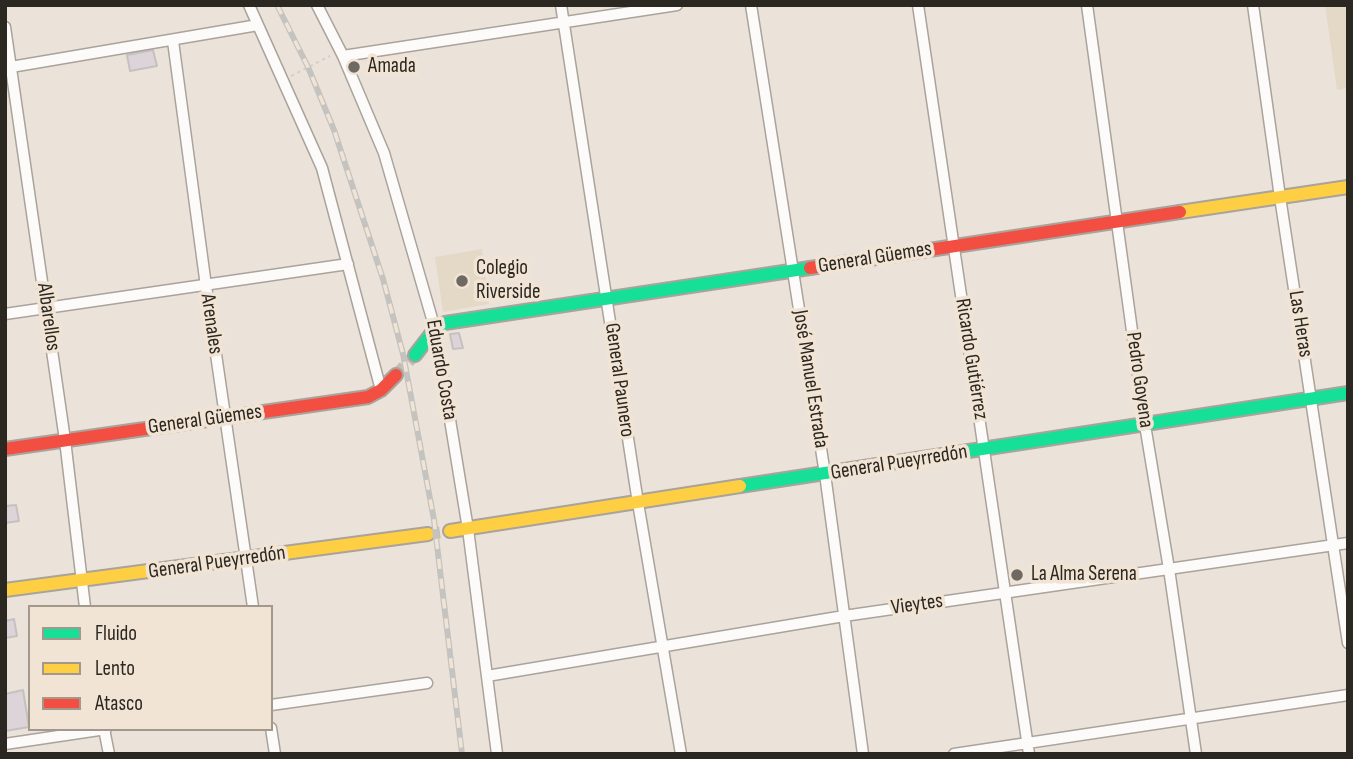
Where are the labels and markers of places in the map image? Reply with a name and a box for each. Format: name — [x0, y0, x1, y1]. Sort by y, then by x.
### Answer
place label: Amada — [368, 54, 416, 80]
marker: Amada — [346, 59, 362, 75]
place label: Colegio Riverside — [476, 256, 540, 306]
marker: Colegio Riverside — [454, 273, 470, 289]
place label: La Alma Serena — [1031, 562, 1137, 588]
marker: La Alma Serena — [1009, 567, 1025, 583]

